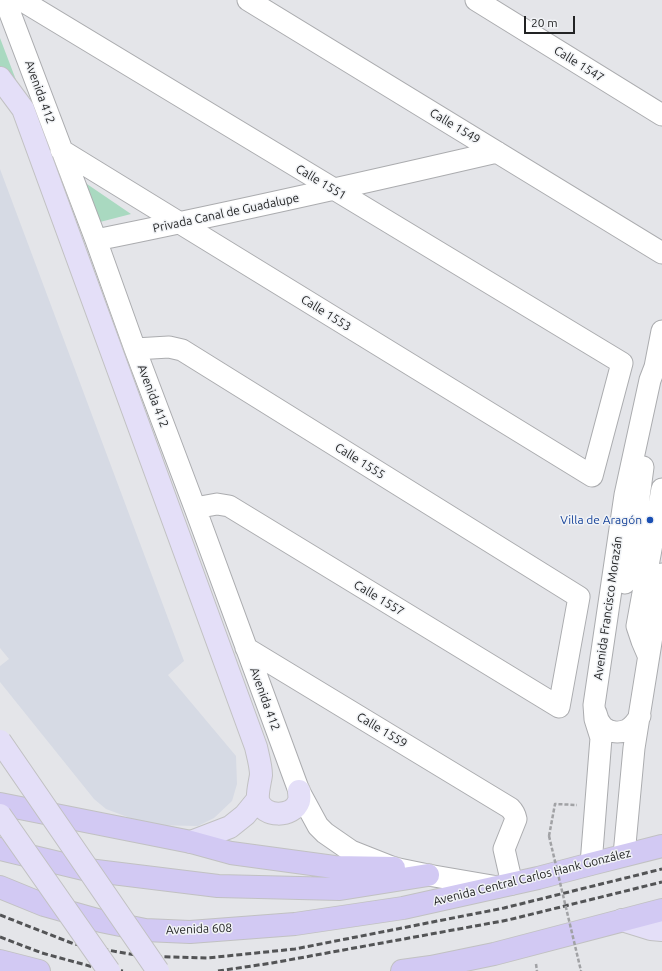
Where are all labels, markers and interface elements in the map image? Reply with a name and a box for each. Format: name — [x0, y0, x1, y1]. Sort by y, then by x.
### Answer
scale bar — [526, 8, 577, 34]
text: 20 m — [531, 16, 558, 29]
street label: Calle 1547 — [551, 43, 607, 85]
street label: Avenida 412 — [22, 58, 58, 126]
street label: Calle 1549 — [427, 105, 483, 147]
street label: Calle 1551 — [293, 161, 349, 203]
street label: Privada Canal de Guadalupe — [152, 190, 300, 236]
street label: Calle 1553 — [298, 292, 354, 334]
street label: Avenida 412 — [134, 363, 172, 429]
street label: Calle 1555 — [332, 440, 388, 482]
place label: Villa de Aragón — [560, 513, 642, 527]
marker: Villa de Aragón — [645, 515, 655, 525]
street label: Avenida Francisco Morazán — [591, 535, 625, 681]
street label: Calle 1557 — [351, 577, 407, 619]
street label: Avenida 412 — [247, 665, 283, 733]
street label: Calle 1559 — [354, 709, 410, 751]
street label: Avenida Central Carlos Hank González — [432, 845, 632, 909]
street label: Avenida 608 — [166, 921, 232, 937]

